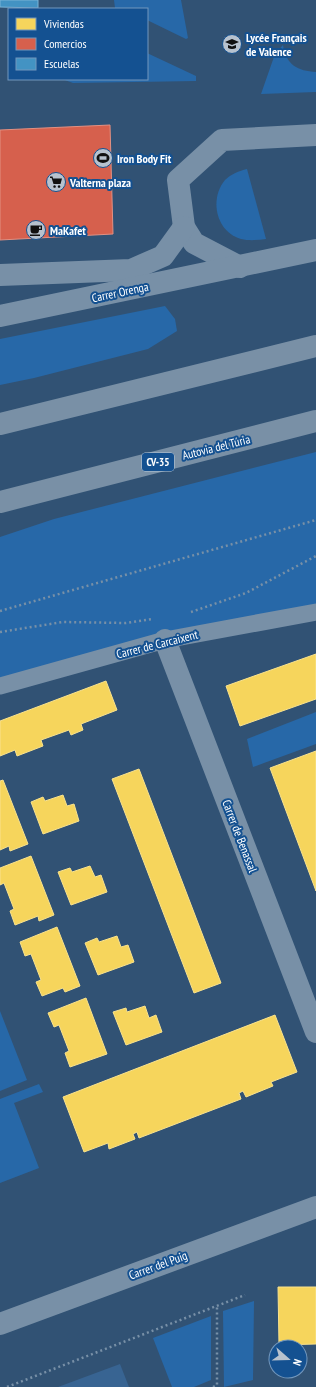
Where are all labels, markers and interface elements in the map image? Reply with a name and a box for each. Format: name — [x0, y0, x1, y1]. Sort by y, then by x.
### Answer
legend — [8, 8, 148, 80]
text: Viviendas — [43, 16, 84, 31]
place label: Lycée Français de Valence — [246, 30, 307, 59]
school or university icon: Lycée Français de Valence — [221, 33, 243, 55]
text: Comercios — [44, 36, 87, 51]
text: Escuelas — [44, 56, 79, 71]
sports icon: Iron Body Fit — [92, 147, 114, 169]
place label: Iron Body Fit — [117, 151, 172, 166]
supermarket icon: Valterna plaza — [45, 171, 67, 193]
place label: Valterna plaza — [69, 175, 131, 190]
cafe icon: MaKafet — [25, 219, 47, 241]
place label: MaKafet — [50, 223, 86, 238]
street label: Carrer Orenga — [90, 279, 150, 305]
street label: Autovia del Túria — [180, 431, 252, 463]
road number: CV-35 — [142, 453, 174, 471]
street label: Carrer de Carcaixent — [115, 626, 200, 661]
street label: Carrer de Benassal — [219, 798, 261, 875]
street label: Carrer del Puig — [127, 1248, 189, 1282]
north arrow — [268, 1339, 308, 1379]
text: N — [290, 1357, 305, 1368]

